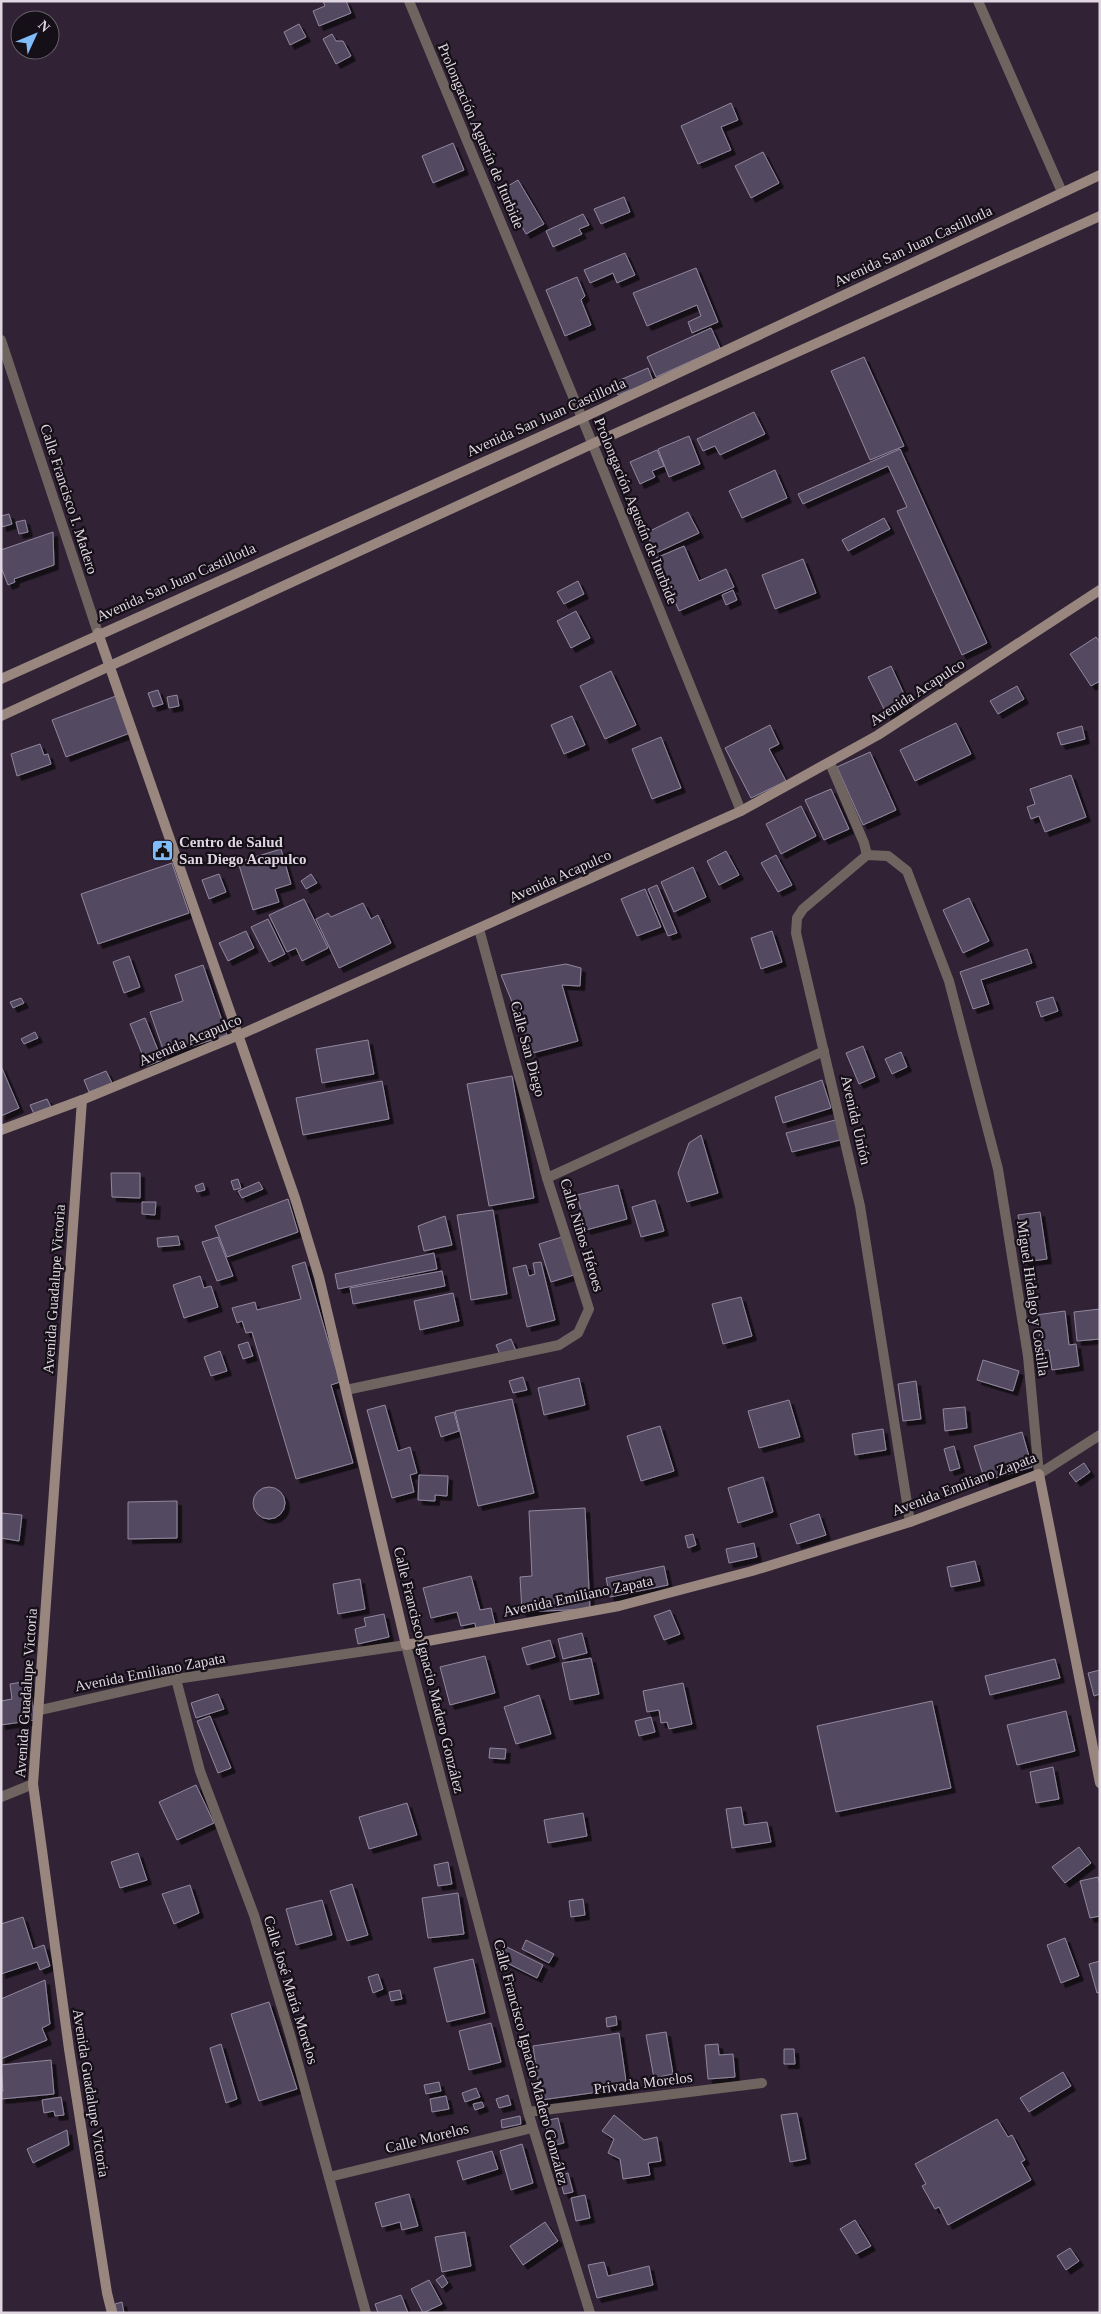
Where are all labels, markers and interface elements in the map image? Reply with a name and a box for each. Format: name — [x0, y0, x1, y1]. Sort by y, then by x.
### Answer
north arrow — [10, 10, 60, 60]
text: N — [35, 17, 53, 35]
street label: Prolongación Agustín de Iturbide — [435, 41, 527, 231]
street label: Avenida San Juan Castillotla — [831, 202, 995, 290]
street label: Avenida San Juan Castillotla — [464, 374, 628, 459]
street label: Prolongación Agustín de Iturbide — [591, 415, 681, 607]
street label: Calle Francisco I. Madero — [37, 422, 101, 576]
street label: Avenida San Juan Castillotla — [94, 539, 258, 624]
street label: Avenida Acapulco — [866, 655, 968, 729]
place label: Centro de Salud San Diego Acapulco — [179, 834, 307, 867]
public building icon: Centro de Salud San Diego Acapulco — [151, 839, 175, 863]
street label: Avenida Acapulco — [506, 846, 614, 906]
street label: Calle San Diego — [508, 999, 548, 1099]
street label: Avenida Acapulco — [136, 1011, 244, 1069]
street label: Avenida Unión — [838, 1074, 874, 1167]
street label: Calle Niños Héroes — [557, 1176, 607, 1294]
street label: Avenida Guadalupe Victoria — [40, 1203, 68, 1374]
street label: Miguel Hidalgo y Costilla — [1014, 1219, 1052, 1377]
street label: Avenida Emiliano Zapata — [890, 1449, 1039, 1519]
street label: Calle Francisco Ignacio Madero González — [391, 1545, 467, 1795]
street label: Avenida Emiliano Zapata — [502, 1572, 655, 1620]
street label: Avenida Guadalupe Victoria — [12, 1607, 40, 1778]
street label: Avenida Emiliano Zapata — [73, 1649, 227, 1694]
street label: Calle José María Morelos — [261, 1914, 321, 2066]
street label: Calle Francisco Ignacio Madero González — [491, 1938, 572, 2187]
street label: Avenida Guadalupe Victoria — [70, 2008, 112, 2179]
street label: Privada Morelos — [593, 2069, 694, 2097]
street label: Calle Morelos — [384, 2120, 471, 2156]

